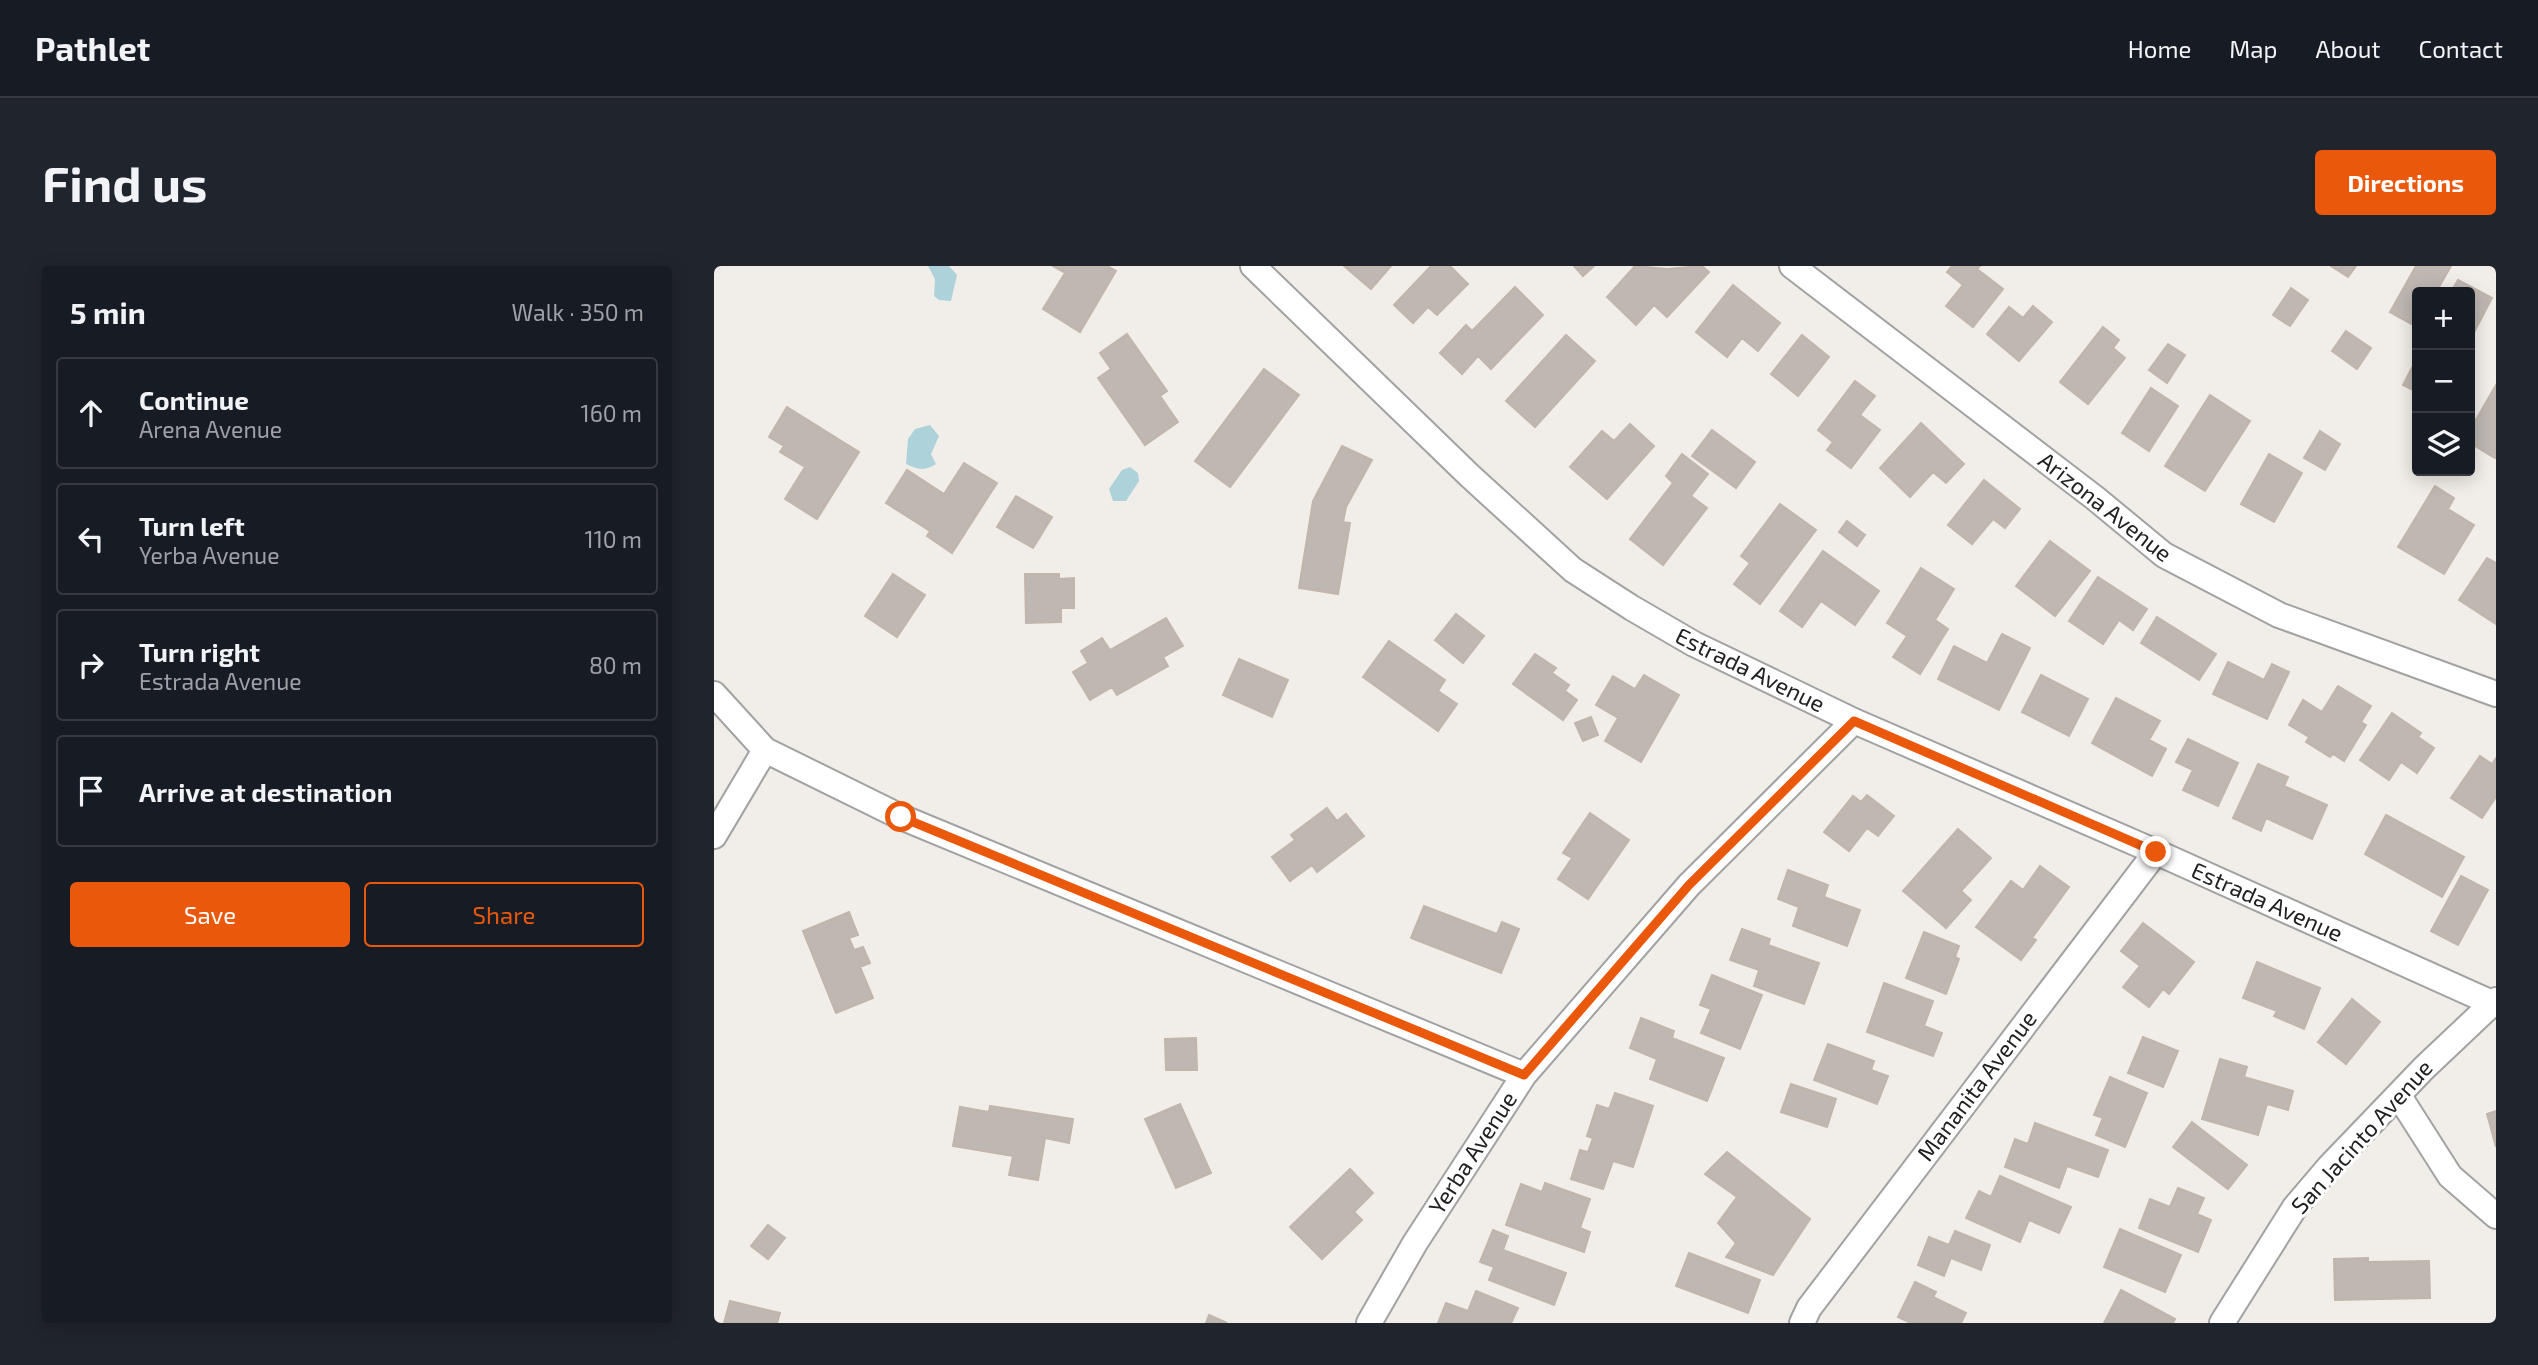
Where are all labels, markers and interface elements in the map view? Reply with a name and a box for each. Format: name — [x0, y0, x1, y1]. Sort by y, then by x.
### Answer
text: Pathlet — [35, 28, 150, 68]
text: Home — [2128, 34, 2191, 63]
text: Map — [2229, 34, 2277, 63]
text: About — [2315, 34, 2381, 63]
text: Contact — [2419, 34, 2503, 63]
button: Directions — [2315, 150, 2496, 215]
text: Find us — [42, 153, 207, 212]
map controls — [2412, 287, 2475, 476]
button: + — [2412, 287, 2475, 350]
text: 5 min — [70, 294, 146, 330]
text: Walk · 350 m — [512, 298, 644, 326]
button: − — [2412, 350, 2475, 413]
text: Continue — [139, 384, 249, 415]
icon: ahead — [72, 394, 110, 432]
text: 160 m — [581, 399, 642, 427]
button: layers — [2412, 413, 2475, 476]
text: Arena Avenue — [139, 415, 282, 443]
street label: Arizona Avenue — [2033, 445, 2178, 567]
text: Turn left — [139, 510, 245, 541]
icon: left — [72, 520, 110, 558]
text: 110 m — [585, 525, 642, 553]
text: Yerba Avenue — [139, 541, 280, 569]
street label: Estrada Avenue — [1671, 621, 1830, 717]
text: Turn right — [139, 636, 260, 667]
icon: right — [72, 646, 110, 684]
text: 80 m — [589, 651, 642, 679]
text: Estrada Avenue — [139, 667, 302, 695]
icon: arrive — [72, 772, 110, 810]
text: Arrive at destination — [139, 776, 392, 807]
route start — [885, 801, 916, 832]
route end — [2140, 836, 2171, 867]
street label: Estrada Avenue — [2187, 855, 2347, 947]
button: Save — [70, 882, 350, 947]
button: Share — [364, 882, 644, 947]
street label: Mananita Avenue — [1911, 1005, 2042, 1166]
street label: San Jacinto Avenue — [2285, 1053, 2438, 1219]
street label: Yerba Avenue — [1422, 1086, 1522, 1219]

